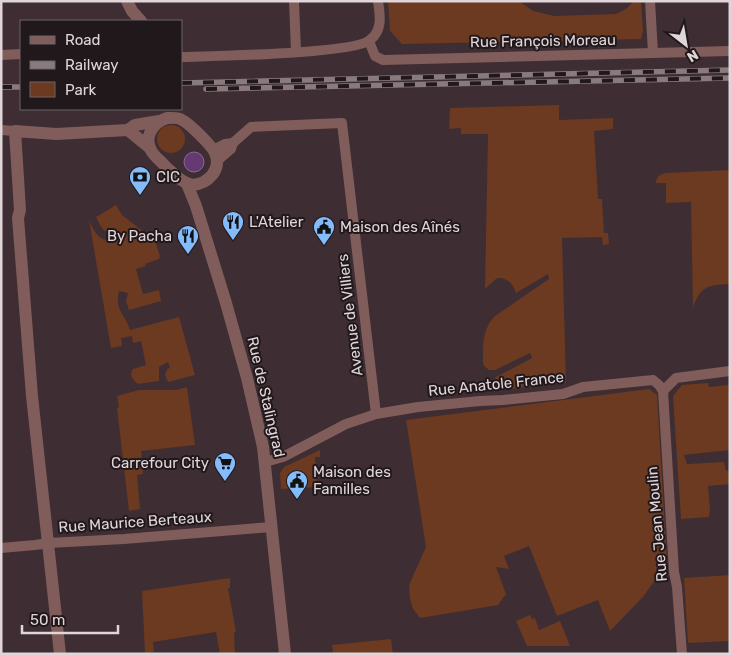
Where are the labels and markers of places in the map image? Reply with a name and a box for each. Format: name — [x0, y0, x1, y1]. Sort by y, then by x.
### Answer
bank icon: CIC — [128, 165, 152, 196]
place label: CIC — [156, 168, 180, 186]
restaurant icon: L'Atelier — [221, 210, 245, 241]
place label: L'Atelier — [249, 213, 304, 231]
public building icon: Maison des Aînés — [312, 215, 336, 246]
place label: Maison des Aînés — [340, 218, 460, 236]
restaurant icon: By Pacha — [176, 224, 200, 255]
place label: By Pacha — [107, 227, 172, 245]
supermarket icon: Carrefour City — [213, 451, 237, 482]
place label: Carrefour City — [111, 454, 209, 472]
place label: Maison des Familles — [313, 463, 391, 498]
public building icon: Maison des Familles — [285, 469, 309, 500]

